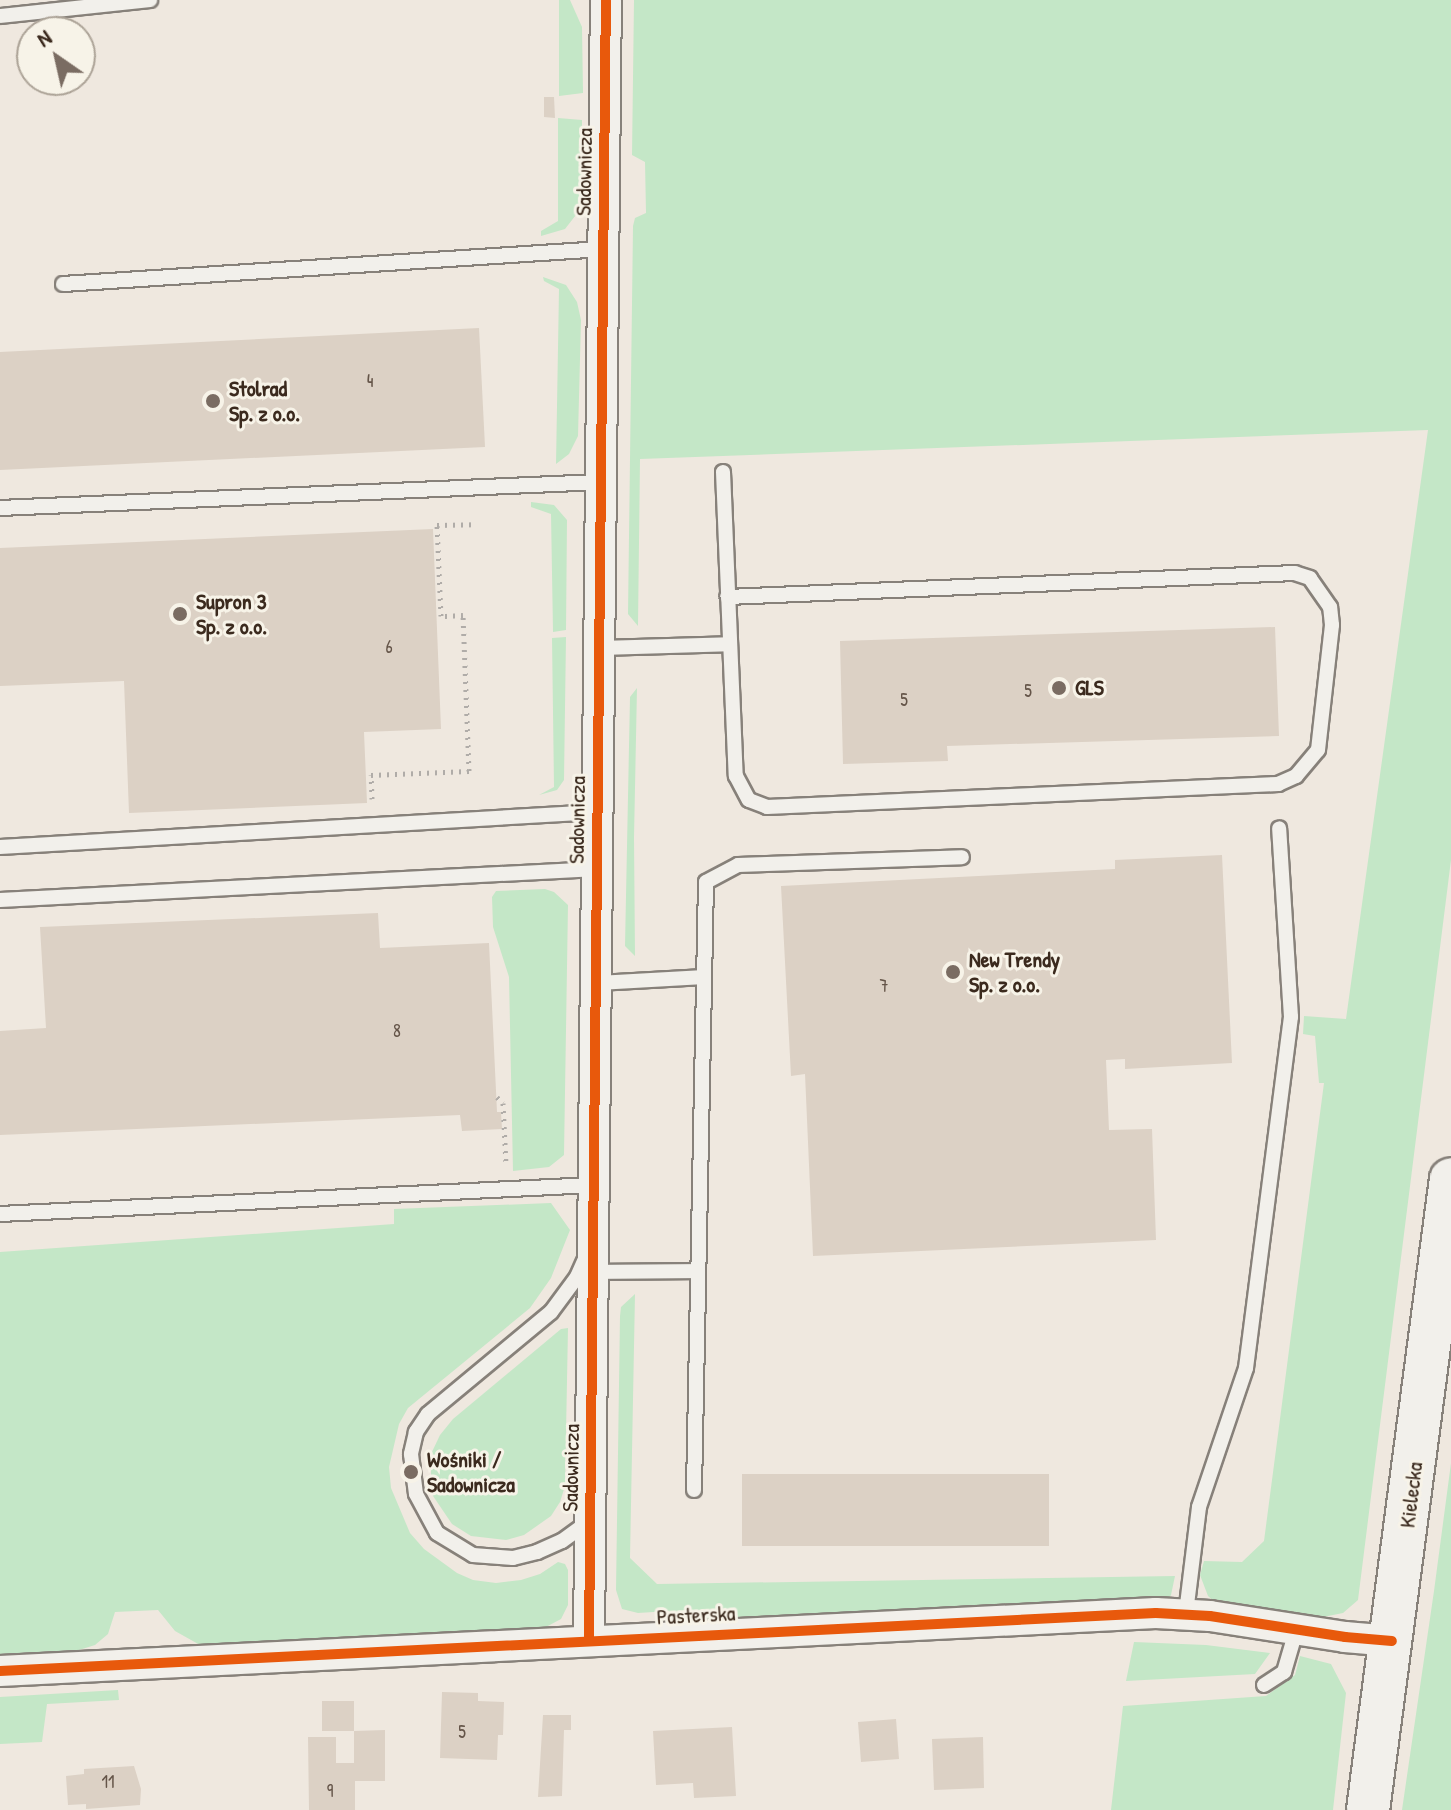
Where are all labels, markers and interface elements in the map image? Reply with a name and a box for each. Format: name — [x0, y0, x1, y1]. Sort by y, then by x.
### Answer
north arrow — [16, 16, 96, 96]
text: N — [30, 22, 57, 53]
street label: Sadownicza — [570, 128, 598, 216]
house number: 4 — [367, 370, 373, 392]
place label: Stolrad Sp. z o.o. — [229, 375, 300, 426]
marker: Stolrad Sp. z o.o. — [204, 392, 222, 410]
place label: Supron 3 Sp. z o.o. — [196, 588, 267, 640]
marker: Supron 3 Sp. z o.o. — [171, 605, 189, 623]
house number: 6 — [385, 636, 393, 658]
place label: GLS — [1075, 675, 1104, 701]
marker: GLS — [1050, 679, 1068, 697]
house number: 5 — [1024, 680, 1032, 702]
house number: 5 — [900, 689, 908, 711]
street label: Sadownicza — [563, 776, 591, 864]
place label: New Trendy Sp. z o.o. — [969, 946, 1060, 998]
marker: New Trendy Sp. z o.o. — [944, 963, 962, 981]
house number: 7 — [880, 975, 888, 997]
house number: 8 — [393, 1020, 401, 1042]
street label: Sadownicza — [557, 1424, 585, 1512]
place label: Wośniki / Sadownicza — [427, 1446, 515, 1498]
street label: Kielecka — [1394, 1461, 1428, 1529]
marker: Wośniki / Sadownicza — [402, 1463, 420, 1481]
street label: Pasterska — [656, 1600, 736, 1630]
house number: 5 — [458, 1721, 466, 1743]
house number: 11 — [101, 1771, 115, 1793]
house number: 9 — [327, 1780, 333, 1802]

